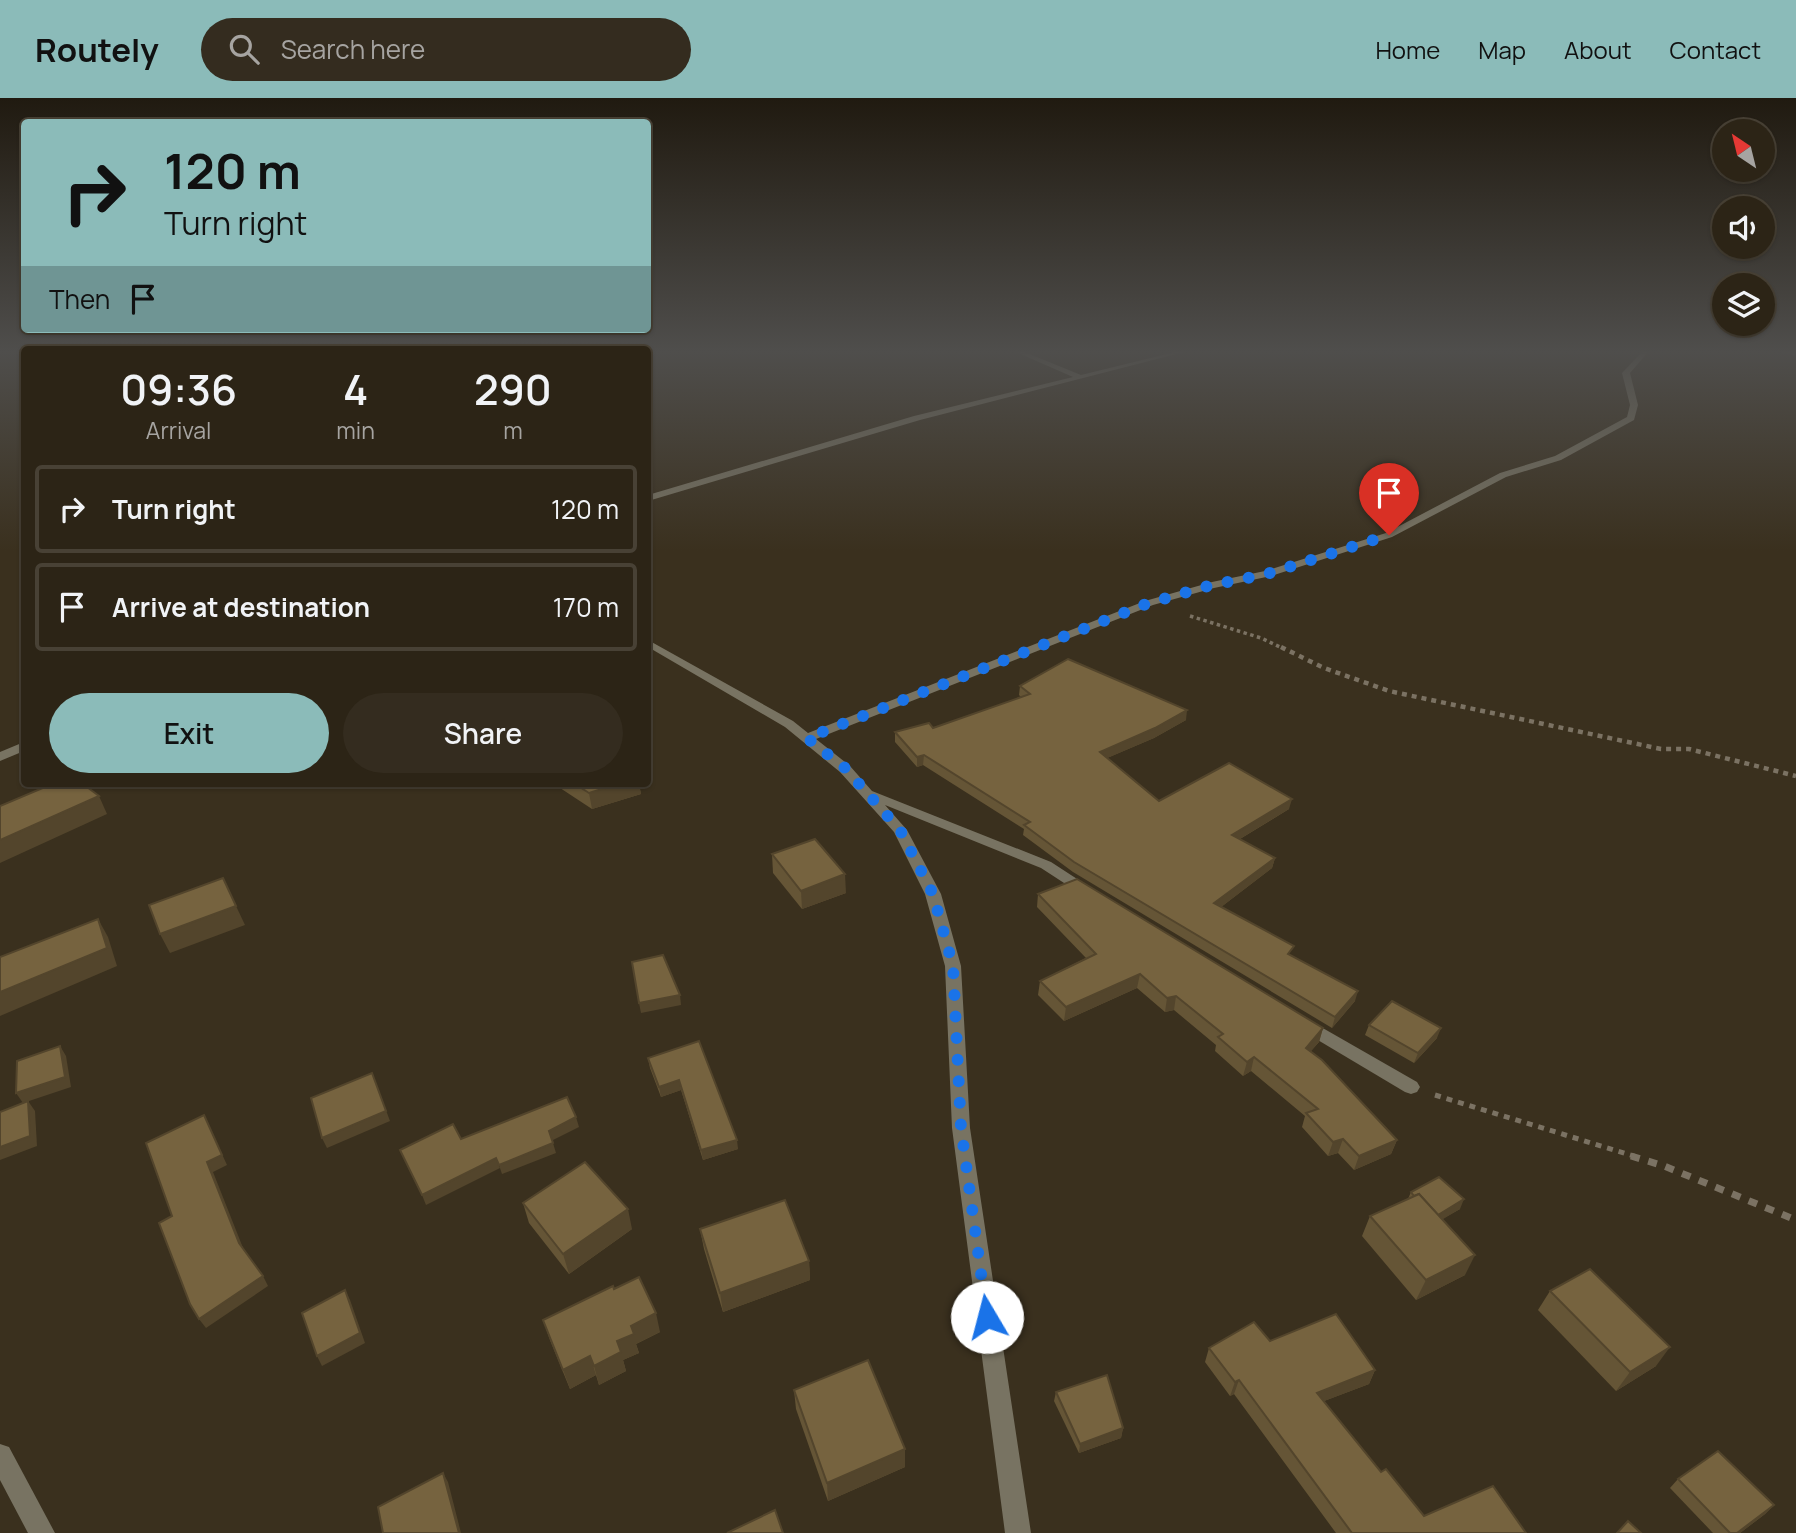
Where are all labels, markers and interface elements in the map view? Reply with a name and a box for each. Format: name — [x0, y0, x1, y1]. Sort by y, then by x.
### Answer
search box — [201, 18, 691, 81]
text: Routely — [35, 27, 159, 72]
icon: search — [225, 30, 263, 68]
text: Search here — [281, 31, 425, 67]
text: Home — [1375, 33, 1440, 66]
text: Map — [1478, 33, 1526, 66]
text: About — [1564, 33, 1632, 66]
text: Contact — [1670, 33, 1761, 66]
north arrow — [1712, 119, 1774, 182]
map controls — [1712, 119, 1775, 336]
text: 120 m — [164, 137, 301, 204]
icon: right — [49, 147, 140, 238]
button: sound — [1712, 196, 1775, 259]
text: Turn right — [164, 201, 307, 245]
button: layers — [1712, 273, 1775, 336]
icon: arrive — [124, 280, 162, 318]
text: Then — [49, 281, 110, 317]
text: 09:36 — [120, 360, 237, 418]
text: 4 — [343, 360, 368, 418]
text: 290 — [474, 360, 552, 418]
text: Arrival — [146, 414, 212, 446]
text: min — [336, 414, 375, 446]
text: m — [503, 414, 523, 446]
pin — [1359, 463, 1419, 535]
icon: arrive — [1370, 474, 1408, 512]
icon: right — [53, 490, 91, 528]
text: Turn right — [112, 491, 236, 527]
text: 120 m — [551, 491, 619, 527]
icon: arrive — [53, 588, 91, 626]
text: Arrive at destination — [112, 589, 370, 625]
text: 170 m — [553, 589, 619, 625]
button: Exit — [49, 693, 329, 773]
button: Share — [343, 693, 623, 773]
position arrow — [950, 1280, 1024, 1354]

